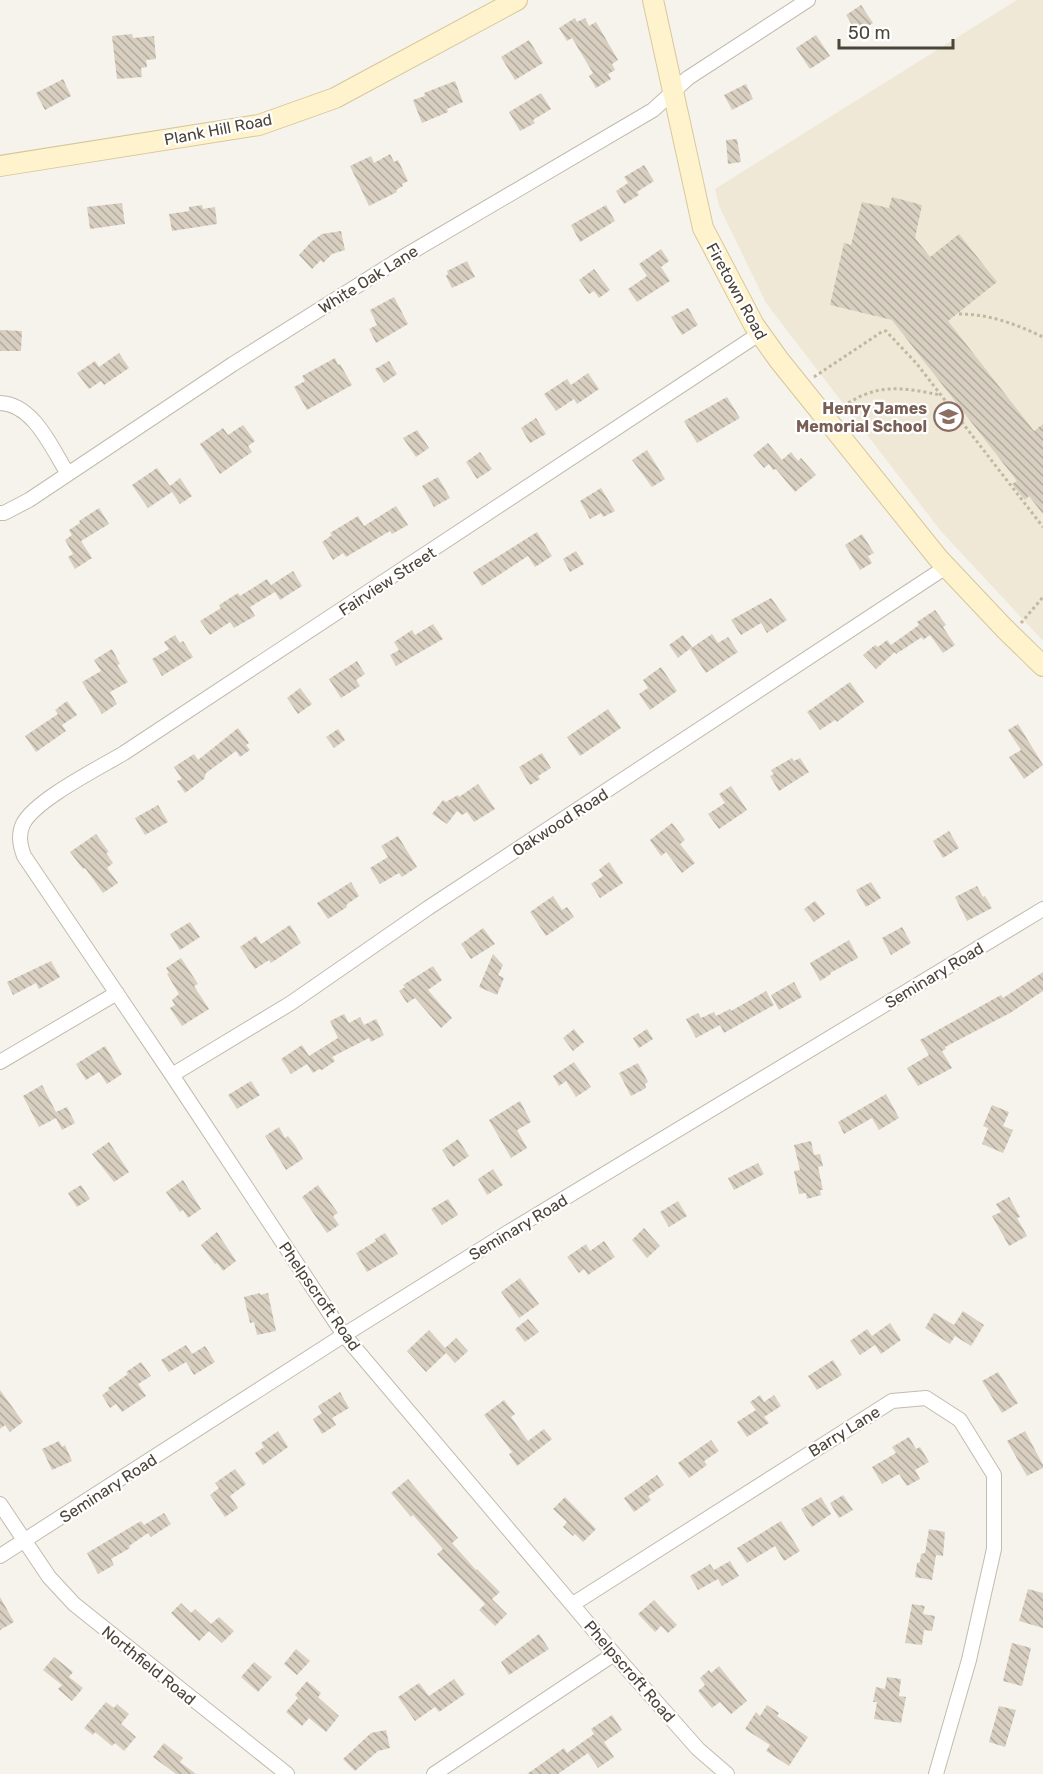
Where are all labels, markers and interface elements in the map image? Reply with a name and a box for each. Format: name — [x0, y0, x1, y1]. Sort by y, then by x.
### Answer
scale bar — [839, 12, 953, 50]
text: 50 m — [848, 22, 891, 44]
street label: Plank Hill Road — [162, 110, 274, 149]
street label: Firetown Road — [702, 240, 771, 343]
street label: White Oak Lane — [315, 241, 422, 318]
place label: Henry James Memorial School — [796, 399, 927, 436]
school or university icon: Henry James Memorial School — [932, 401, 964, 433]
street label: Fairview Street — [335, 543, 439, 620]
street label: Oakwood Road — [509, 784, 612, 860]
street label: Seminary Road — [881, 938, 987, 1012]
street label: Seminary Road — [465, 1190, 571, 1264]
street label: Phelpscroft Road — [275, 1238, 364, 1354]
street label: Barry Lane — [805, 1402, 883, 1461]
street label: Seminary Road — [56, 1450, 160, 1527]
street label: Phelpscroft Road — [580, 1617, 679, 1726]
street label: Northfield Road — [98, 1622, 199, 1709]

